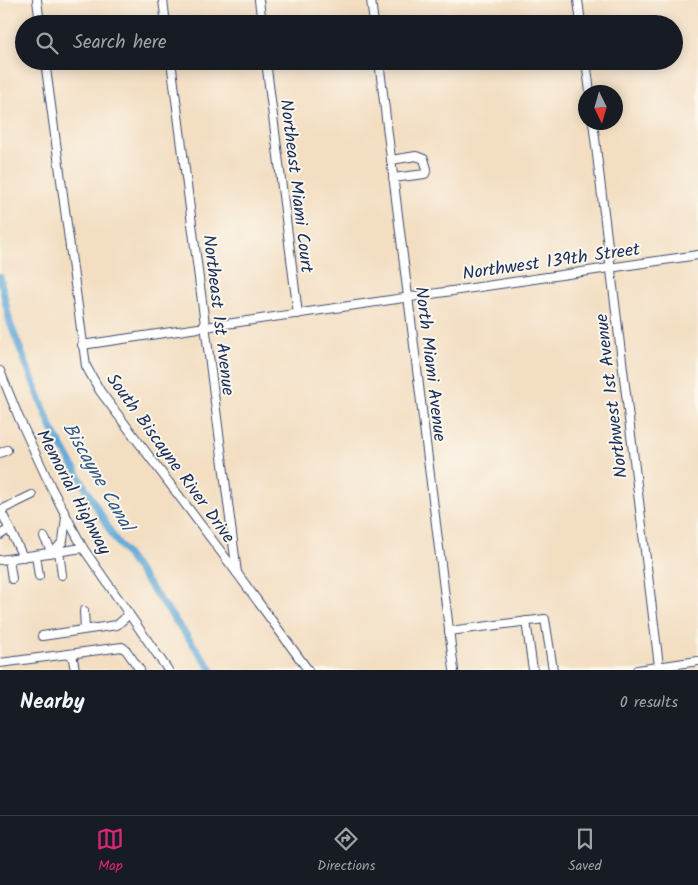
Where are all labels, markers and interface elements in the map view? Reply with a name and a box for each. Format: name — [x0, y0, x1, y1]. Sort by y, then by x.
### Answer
search box — [15, 15, 683, 70]
text: Search here — [73, 28, 167, 58]
icon: search — [33, 29, 61, 57]
north arrow — [578, 85, 623, 130]
street label: Northeast Miami Court — [270, 98, 321, 276]
street label: Northeast 1st Avenue — [193, 233, 242, 397]
street label: Northwest 139th Street — [460, 236, 643, 289]
street label: North Miami Avenue — [406, 285, 453, 443]
street label: Northwest 1st Avenue — [588, 312, 637, 480]
street label: South Biscayne River Drive — [98, 368, 242, 550]
water label: Biscayne Canal — [54, 417, 142, 540]
street label: Memorial Highway — [27, 425, 118, 561]
text: Nearby — [20, 686, 85, 719]
text: 0 results — [620, 690, 678, 715]
tab: Map — [96, 825, 124, 877]
tab: Directions — [317, 825, 375, 877]
tab: Saved — [568, 825, 602, 877]

